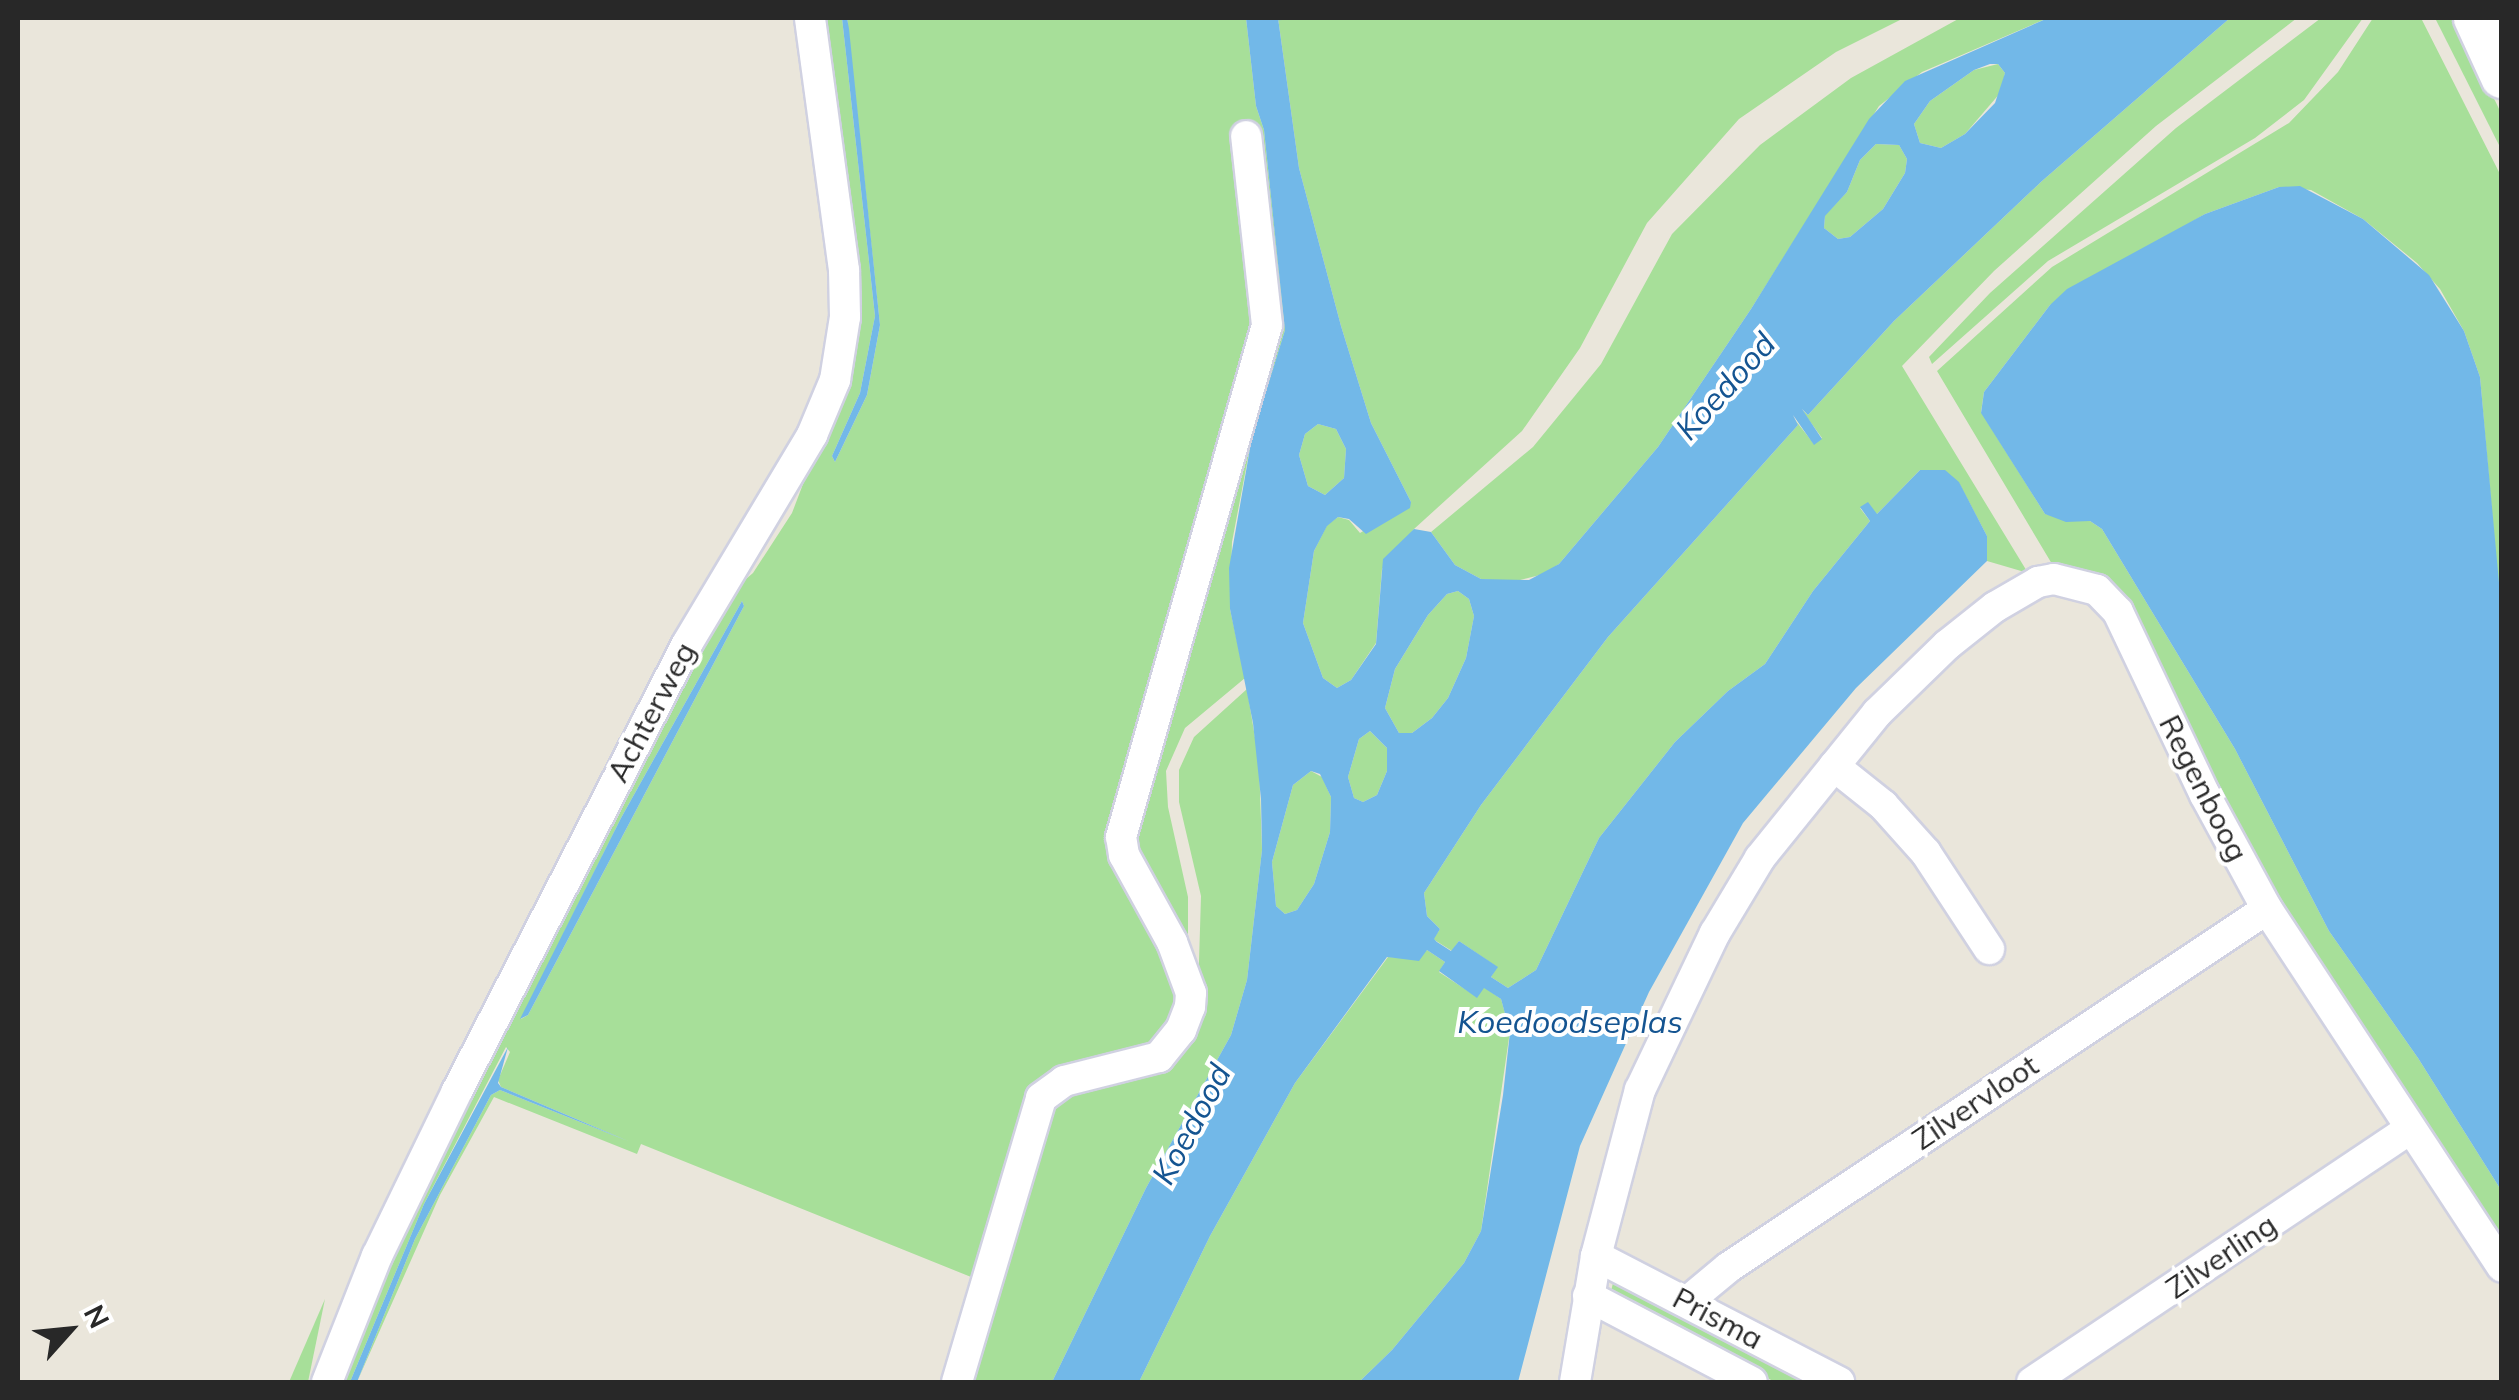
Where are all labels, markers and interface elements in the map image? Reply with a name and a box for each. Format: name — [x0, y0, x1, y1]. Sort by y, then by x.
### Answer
water label: Koedood — [1667, 325, 1783, 447]
street label: Achterweg — [599, 636, 703, 788]
street label: Regenboog — [2152, 709, 2256, 867]
water label: Koedoodseplas — [1457, 1002, 1683, 1040]
street label: Zilvervloot — [1905, 1047, 2045, 1157]
water label: Koedood — [1143, 1057, 1239, 1191]
street label: Zilverling — [2159, 1206, 2283, 1306]
street label: Prisma — [1667, 1279, 1769, 1357]
north arrow — [20, 1280, 120, 1380]
text: N — [77, 1299, 118, 1334]

